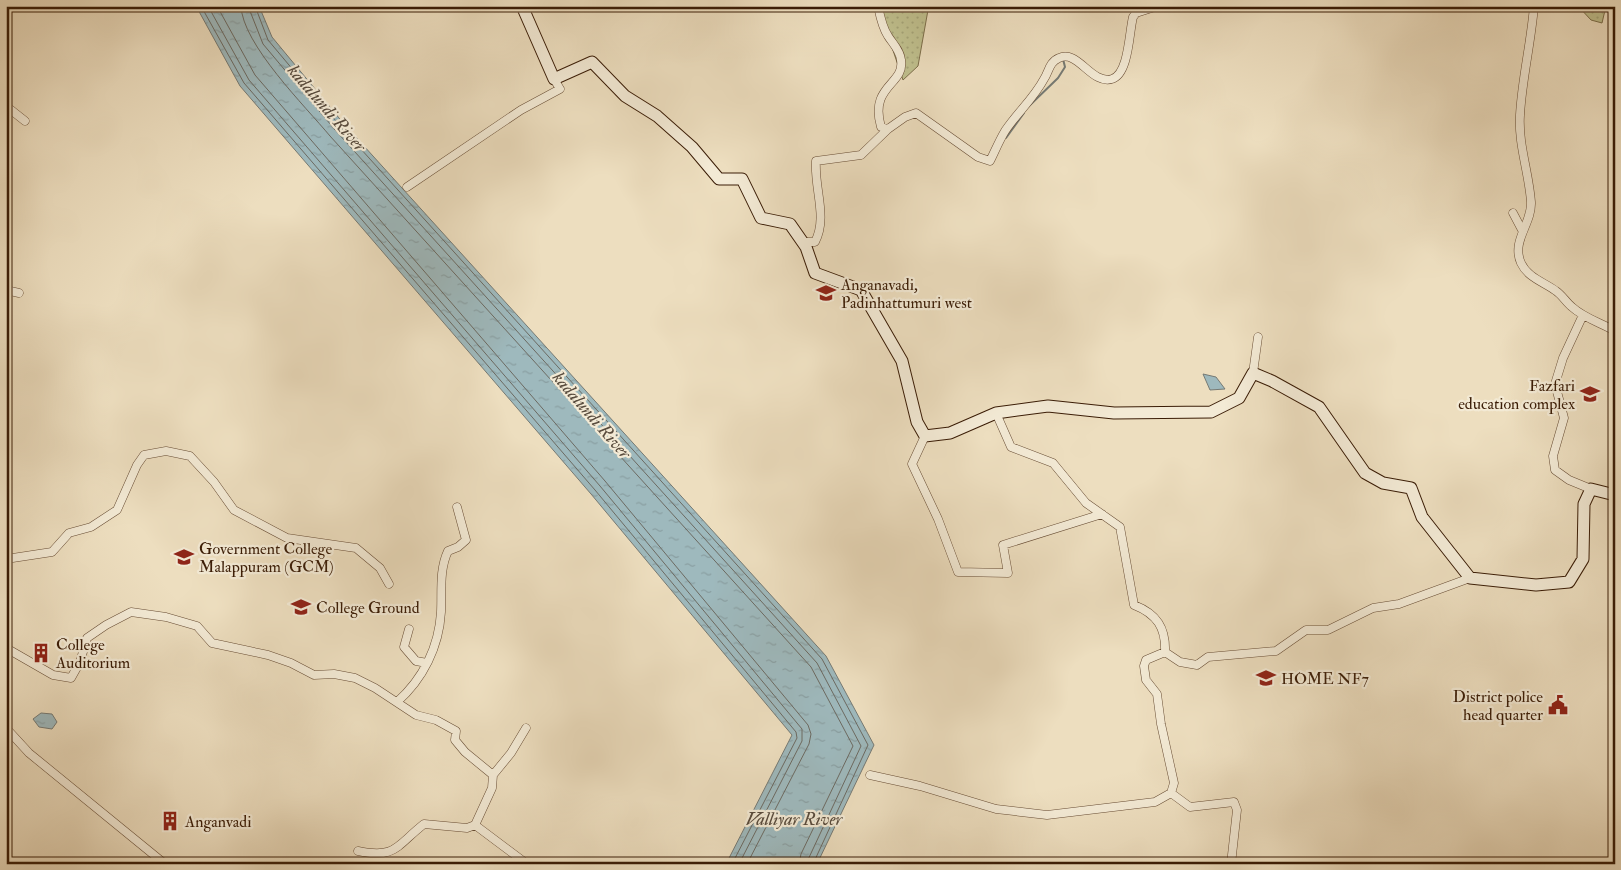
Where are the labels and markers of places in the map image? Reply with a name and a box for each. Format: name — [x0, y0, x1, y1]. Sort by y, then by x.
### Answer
place label: Anganavadi, Padinhattumuri west — [840, 275, 972, 313]
school or university icon: Anganavadi, Padinhattumuri west — [815, 282, 837, 304]
place label: Fazfari education complex — [1458, 376, 1575, 415]
school or university icon: Fazfari education complex — [1579, 383, 1601, 405]
place label: Government College Malappuram (GCM) — [199, 539, 334, 578]
school or university icon: Government College Malappuram (GCM) — [173, 546, 195, 568]
school or university icon: College Ground — [290, 596, 312, 618]
place label: College Ground — [316, 598, 420, 618]
place label: College Auditorium — [55, 635, 131, 673]
building icon: College Auditorium — [30, 642, 52, 664]
school or university icon: HOME NF7 — [1255, 667, 1277, 689]
place label: HOME NF7 — [1281, 669, 1370, 689]
place label: District police head quarter — [1453, 687, 1543, 725]
public building icon: District police head quarter — [1547, 694, 1569, 716]
building icon: Anganvadi — [159, 810, 181, 832]
place label: Anganvadi — [184, 812, 251, 832]

